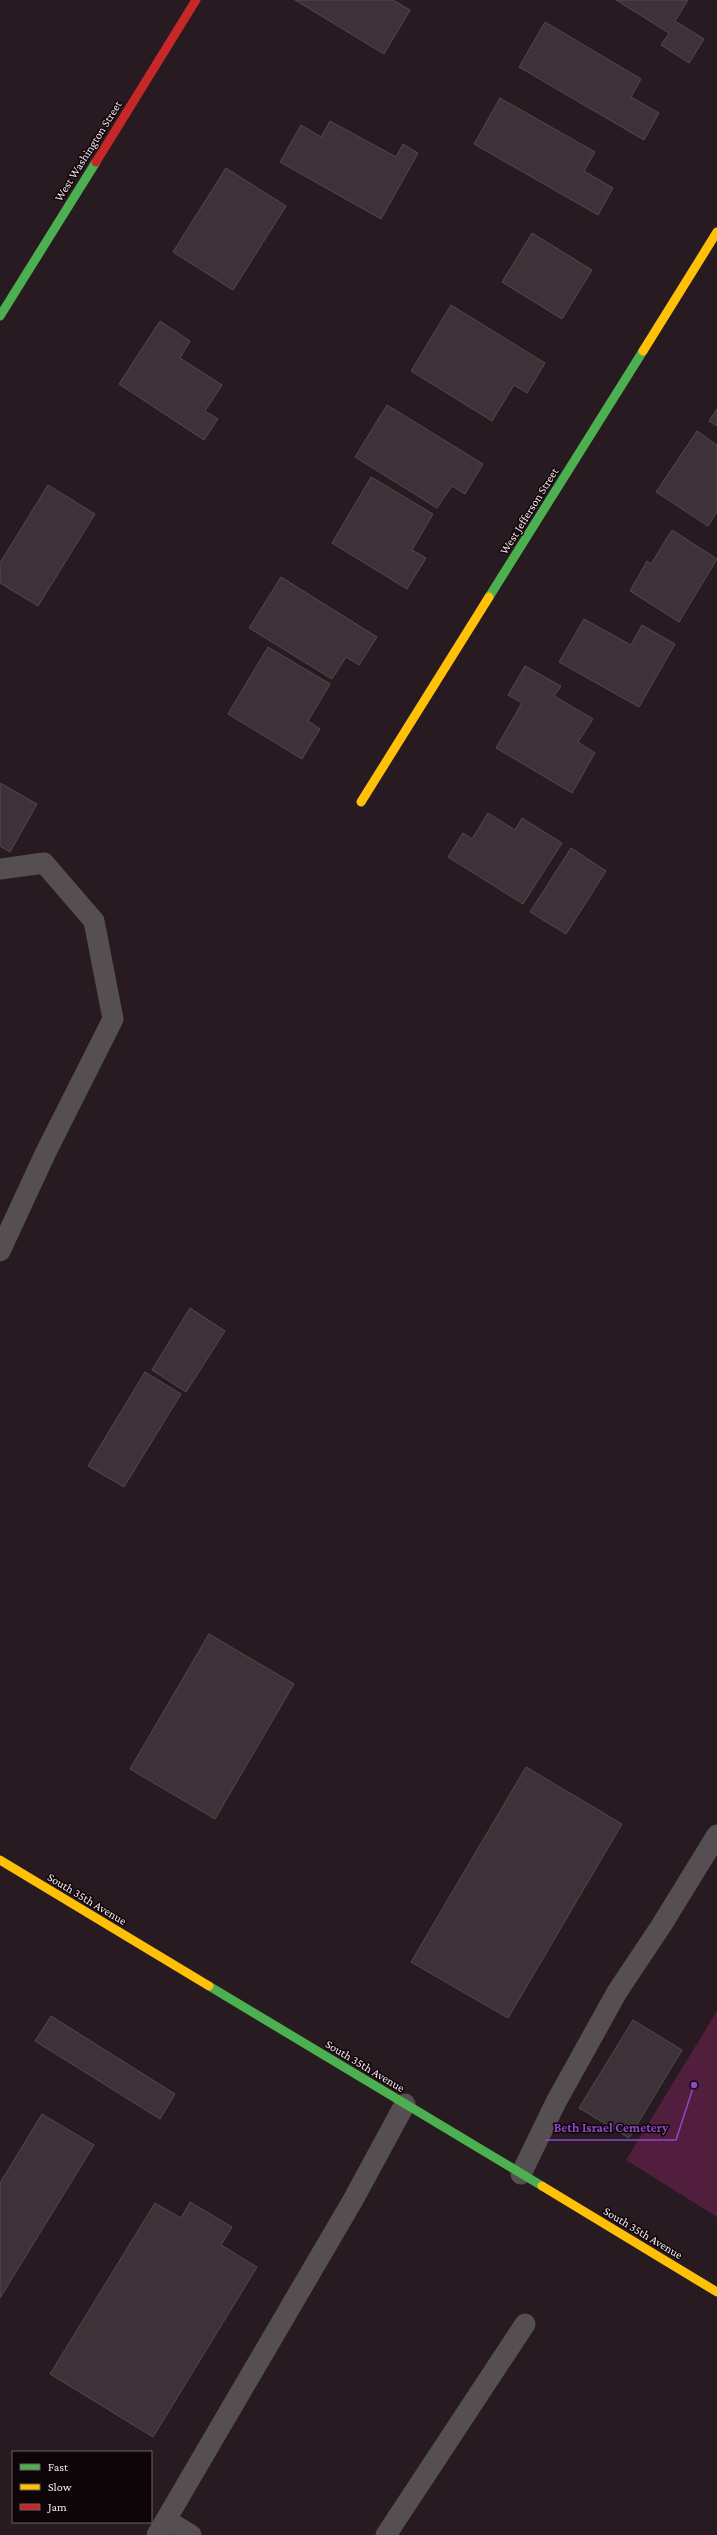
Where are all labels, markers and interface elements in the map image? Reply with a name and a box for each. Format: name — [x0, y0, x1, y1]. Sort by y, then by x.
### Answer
street label: West Washington Street — [51, 97, 125, 204]
street label: West Jefferson Street — [497, 464, 562, 557]
street label: South 35th Avenue — [45, 1870, 129, 1928]
street label: South 35th Avenue — [323, 2037, 407, 2095]
callout: Beth Israel Cemetery — [545, 2115, 676, 2140]
text: Beth Israel Cemetery — [554, 2120, 669, 2135]
street label: South 35th Avenue — [601, 2204, 685, 2262]
legend — [12, 2451, 152, 2523]
text: Fast — [48, 2460, 69, 2474]
text: Slow — [48, 2480, 72, 2494]
text: Jam — [47, 2500, 67, 2514]

